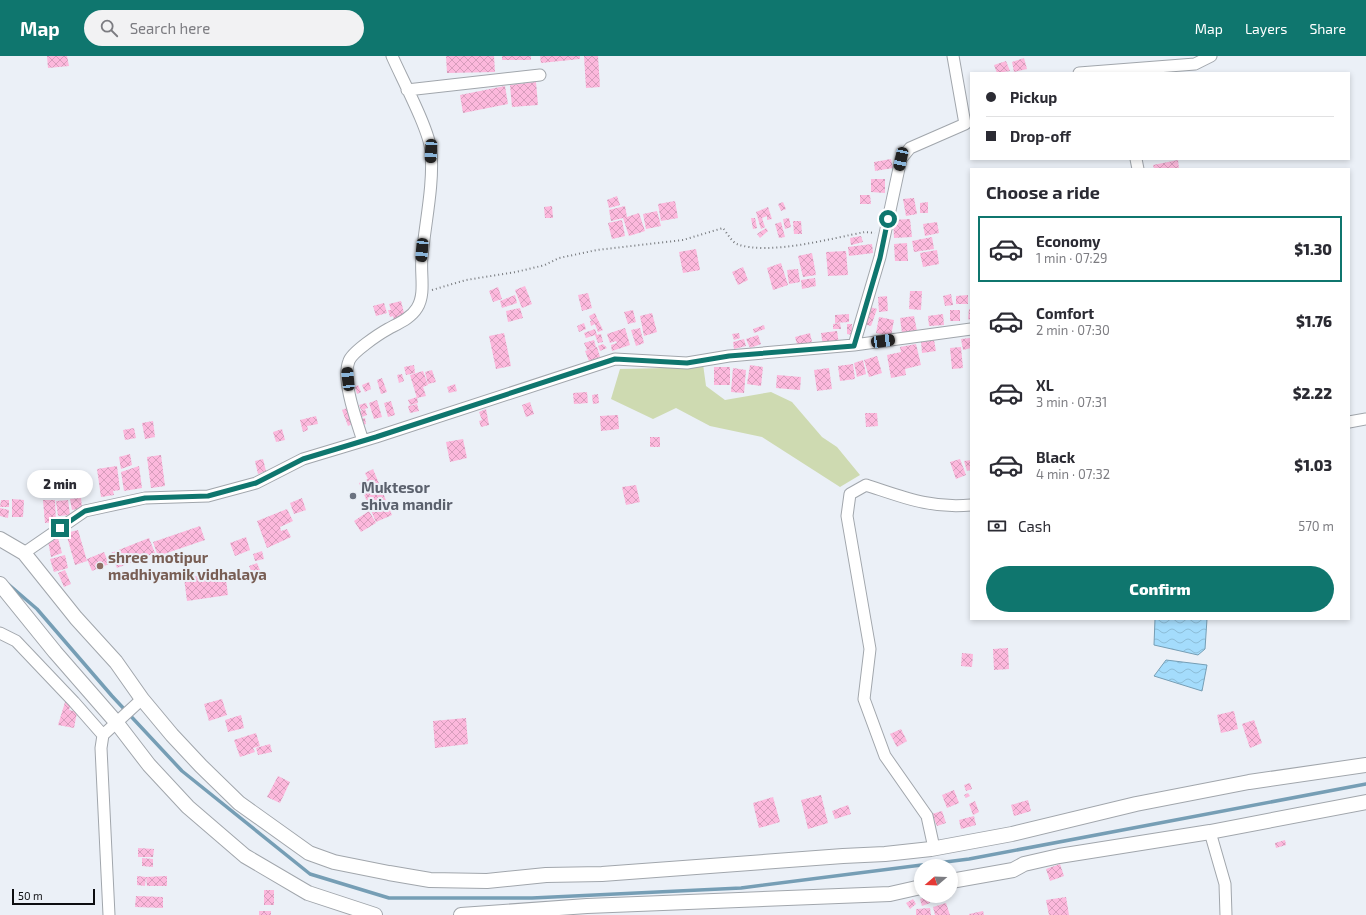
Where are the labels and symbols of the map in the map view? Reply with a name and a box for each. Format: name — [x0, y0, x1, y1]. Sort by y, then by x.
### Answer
car — [424, 139, 438, 163]
car — [893, 146, 909, 172]
route start — [879, 210, 897, 228]
car — [415, 238, 429, 262]
car — [870, 333, 896, 349]
car — [341, 366, 355, 392]
callout: 2 min — [27, 470, 93, 498]
place label: Muktesor shiva mandir — [361, 478, 453, 513]
marker: Muktesor shiva mandir — [348, 491, 358, 501]
route end — [51, 519, 69, 537]
place label: shree motipur madhiyamik vidhalaya — [108, 548, 267, 584]
marker: shree motipur madhiyamik vidhalaya — [95, 561, 105, 571]
north arrow — [914, 859, 958, 903]
scale bar — [12, 887, 95, 906]

